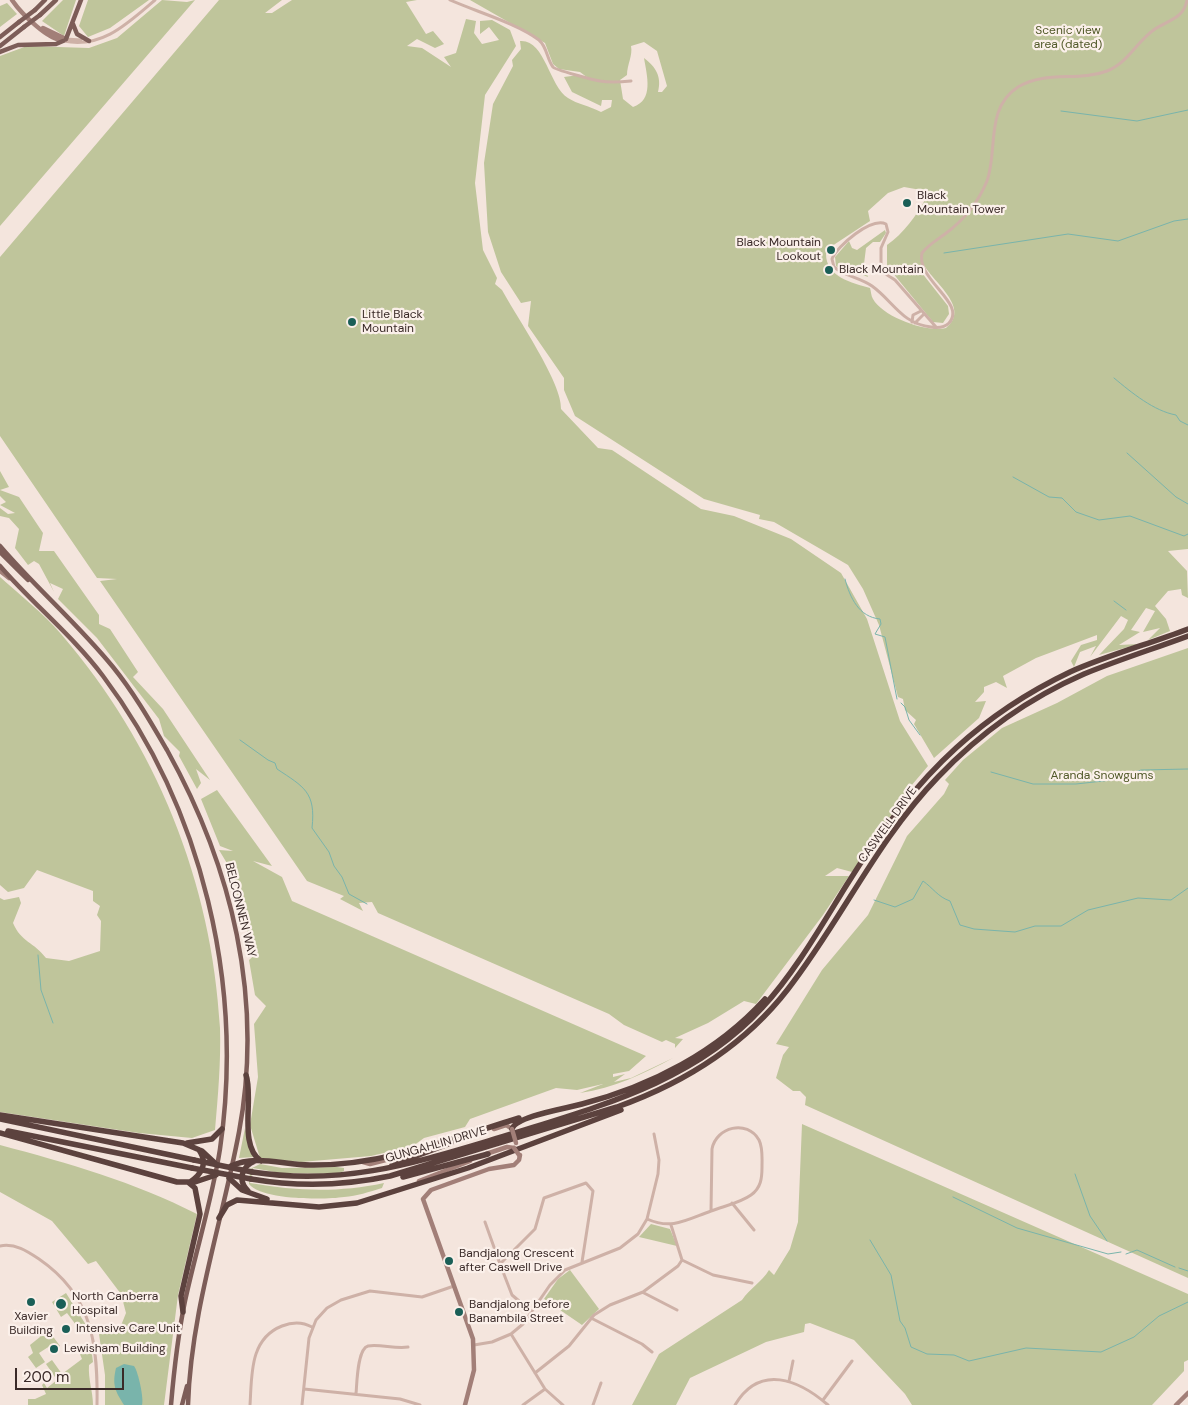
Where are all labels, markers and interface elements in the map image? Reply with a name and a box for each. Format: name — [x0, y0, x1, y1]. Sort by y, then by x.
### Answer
park label: Scenic view area (dated) — [1034, 24, 1102, 52]
place label: Black Mountain Tower — [917, 189, 1005, 217]
marker: Black Mountain Tower — [901, 197, 913, 209]
place label: Black Mountain Lookout — [736, 236, 821, 264]
marker: Black Mountain Lookout — [825, 244, 837, 256]
place label: Black Mountain — [839, 263, 924, 277]
marker: Black Mountain — [823, 264, 835, 276]
place label: Little Black Mountain — [362, 308, 423, 336]
marker: Little Black Mountain — [346, 316, 358, 328]
park label: Aranda Snowgums — [1050, 769, 1154, 783]
street label: CASWELL DRIVE — [856, 784, 920, 866]
street label: BELCONNEN WAY — [221, 861, 259, 959]
street label: GUNGAHLIN DRIVE — [384, 1124, 488, 1166]
place label: Bandjalong Crescent after Caswell Drive — [459, 1247, 574, 1275]
marker: Bandjalong Crescent after Caswell Drive — [443, 1255, 455, 1267]
place label: North Canberra Hospital — [72, 1290, 158, 1318]
marker: Xavier Building — [25, 1296, 37, 1308]
marker: North Canberra Hospital — [54, 1297, 68, 1311]
place label: Bandjalong before Banambila Street — [469, 1298, 569, 1326]
marker: Bandjalong before Banambila Street — [453, 1306, 465, 1318]
place label: Xavier Building — [9, 1310, 53, 1338]
place label: Intensive Care Unit — [76, 1322, 181, 1336]
marker: Intensive Care Unit — [60, 1323, 72, 1335]
place label: Lewisham Building — [64, 1342, 166, 1356]
marker: Lewisham Building — [48, 1343, 60, 1355]
scale bar — [18, 1358, 126, 1390]
text: 200 m — [23, 1367, 69, 1387]

